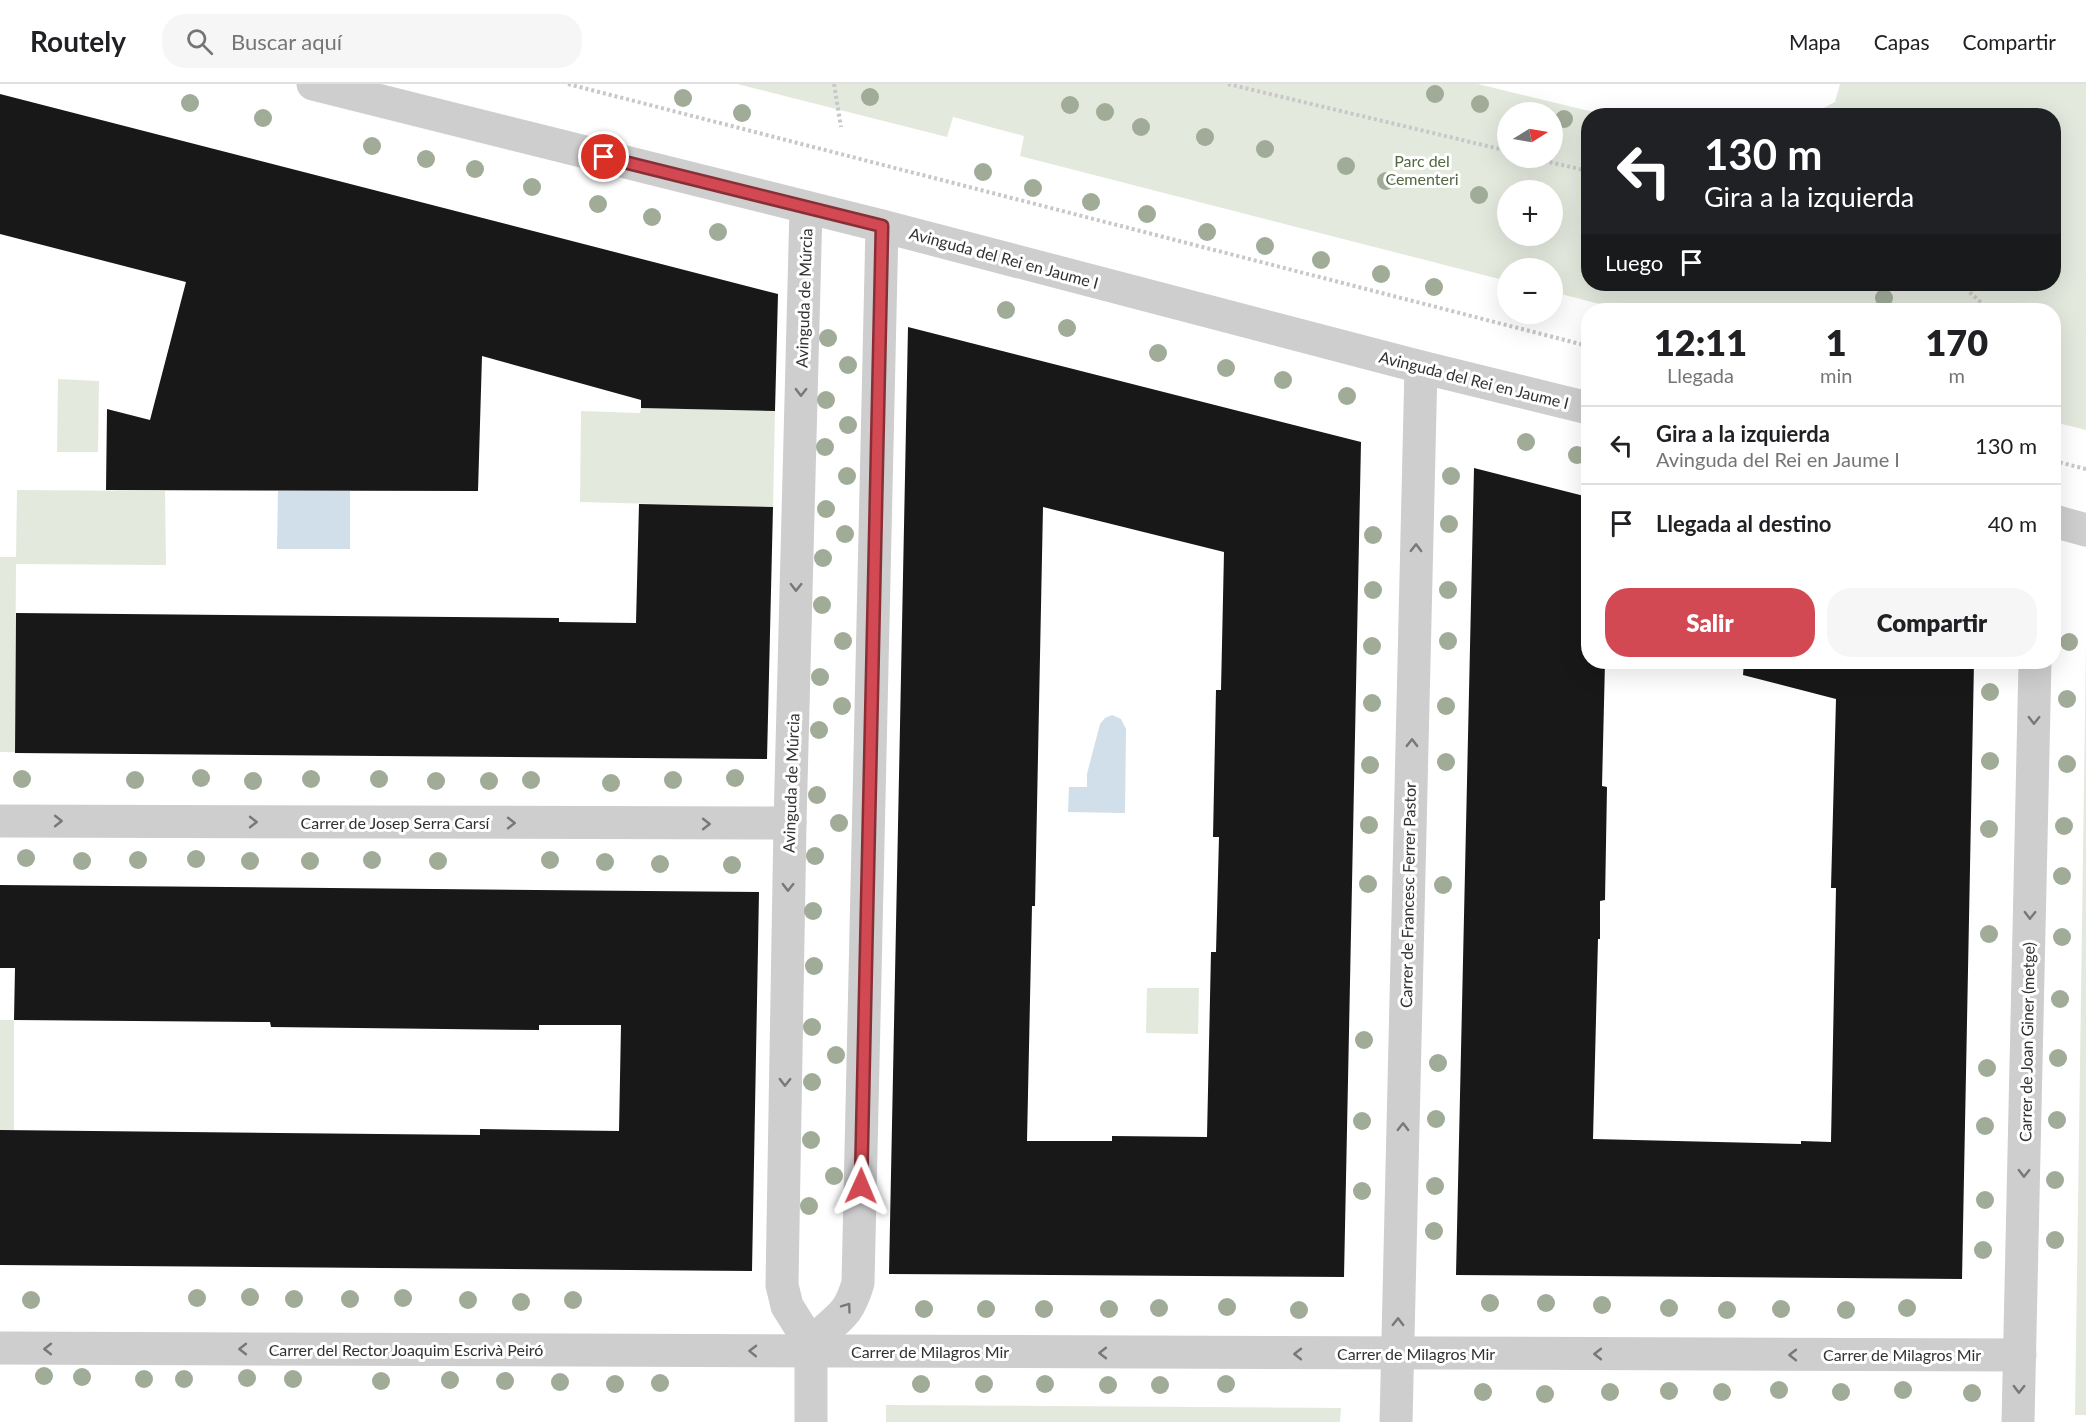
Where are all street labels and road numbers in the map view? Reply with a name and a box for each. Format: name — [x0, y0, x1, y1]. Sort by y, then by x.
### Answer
street label: Avinguda del Rei en Jaume I — [907, 223, 1101, 292]
street label: Avinguda de Múrcia — [792, 228, 815, 368]
street label: Avinguda del Rei en Jaume I — [1377, 347, 1571, 412]
street label: Avinguda de Múrcia — [779, 713, 802, 853]
street label: Carrer de Francesc Ferrer Pastor — [1396, 782, 1419, 1008]
street label: Carrer de Josep Serra Carsí — [301, 813, 491, 832]
street label: Carrer de Joan Giner (metge) — [2015, 942, 2038, 1142]
street label: Carrer del Rector Joaquim Escrivà Peiró — [269, 1340, 543, 1359]
street label: Carrer de Milagros Mir — [851, 1342, 1009, 1361]
street label: Carrer de Milagros Mir — [1337, 1344, 1495, 1363]
street label: Carrer de Milagros Mir — [1823, 1345, 1981, 1364]

